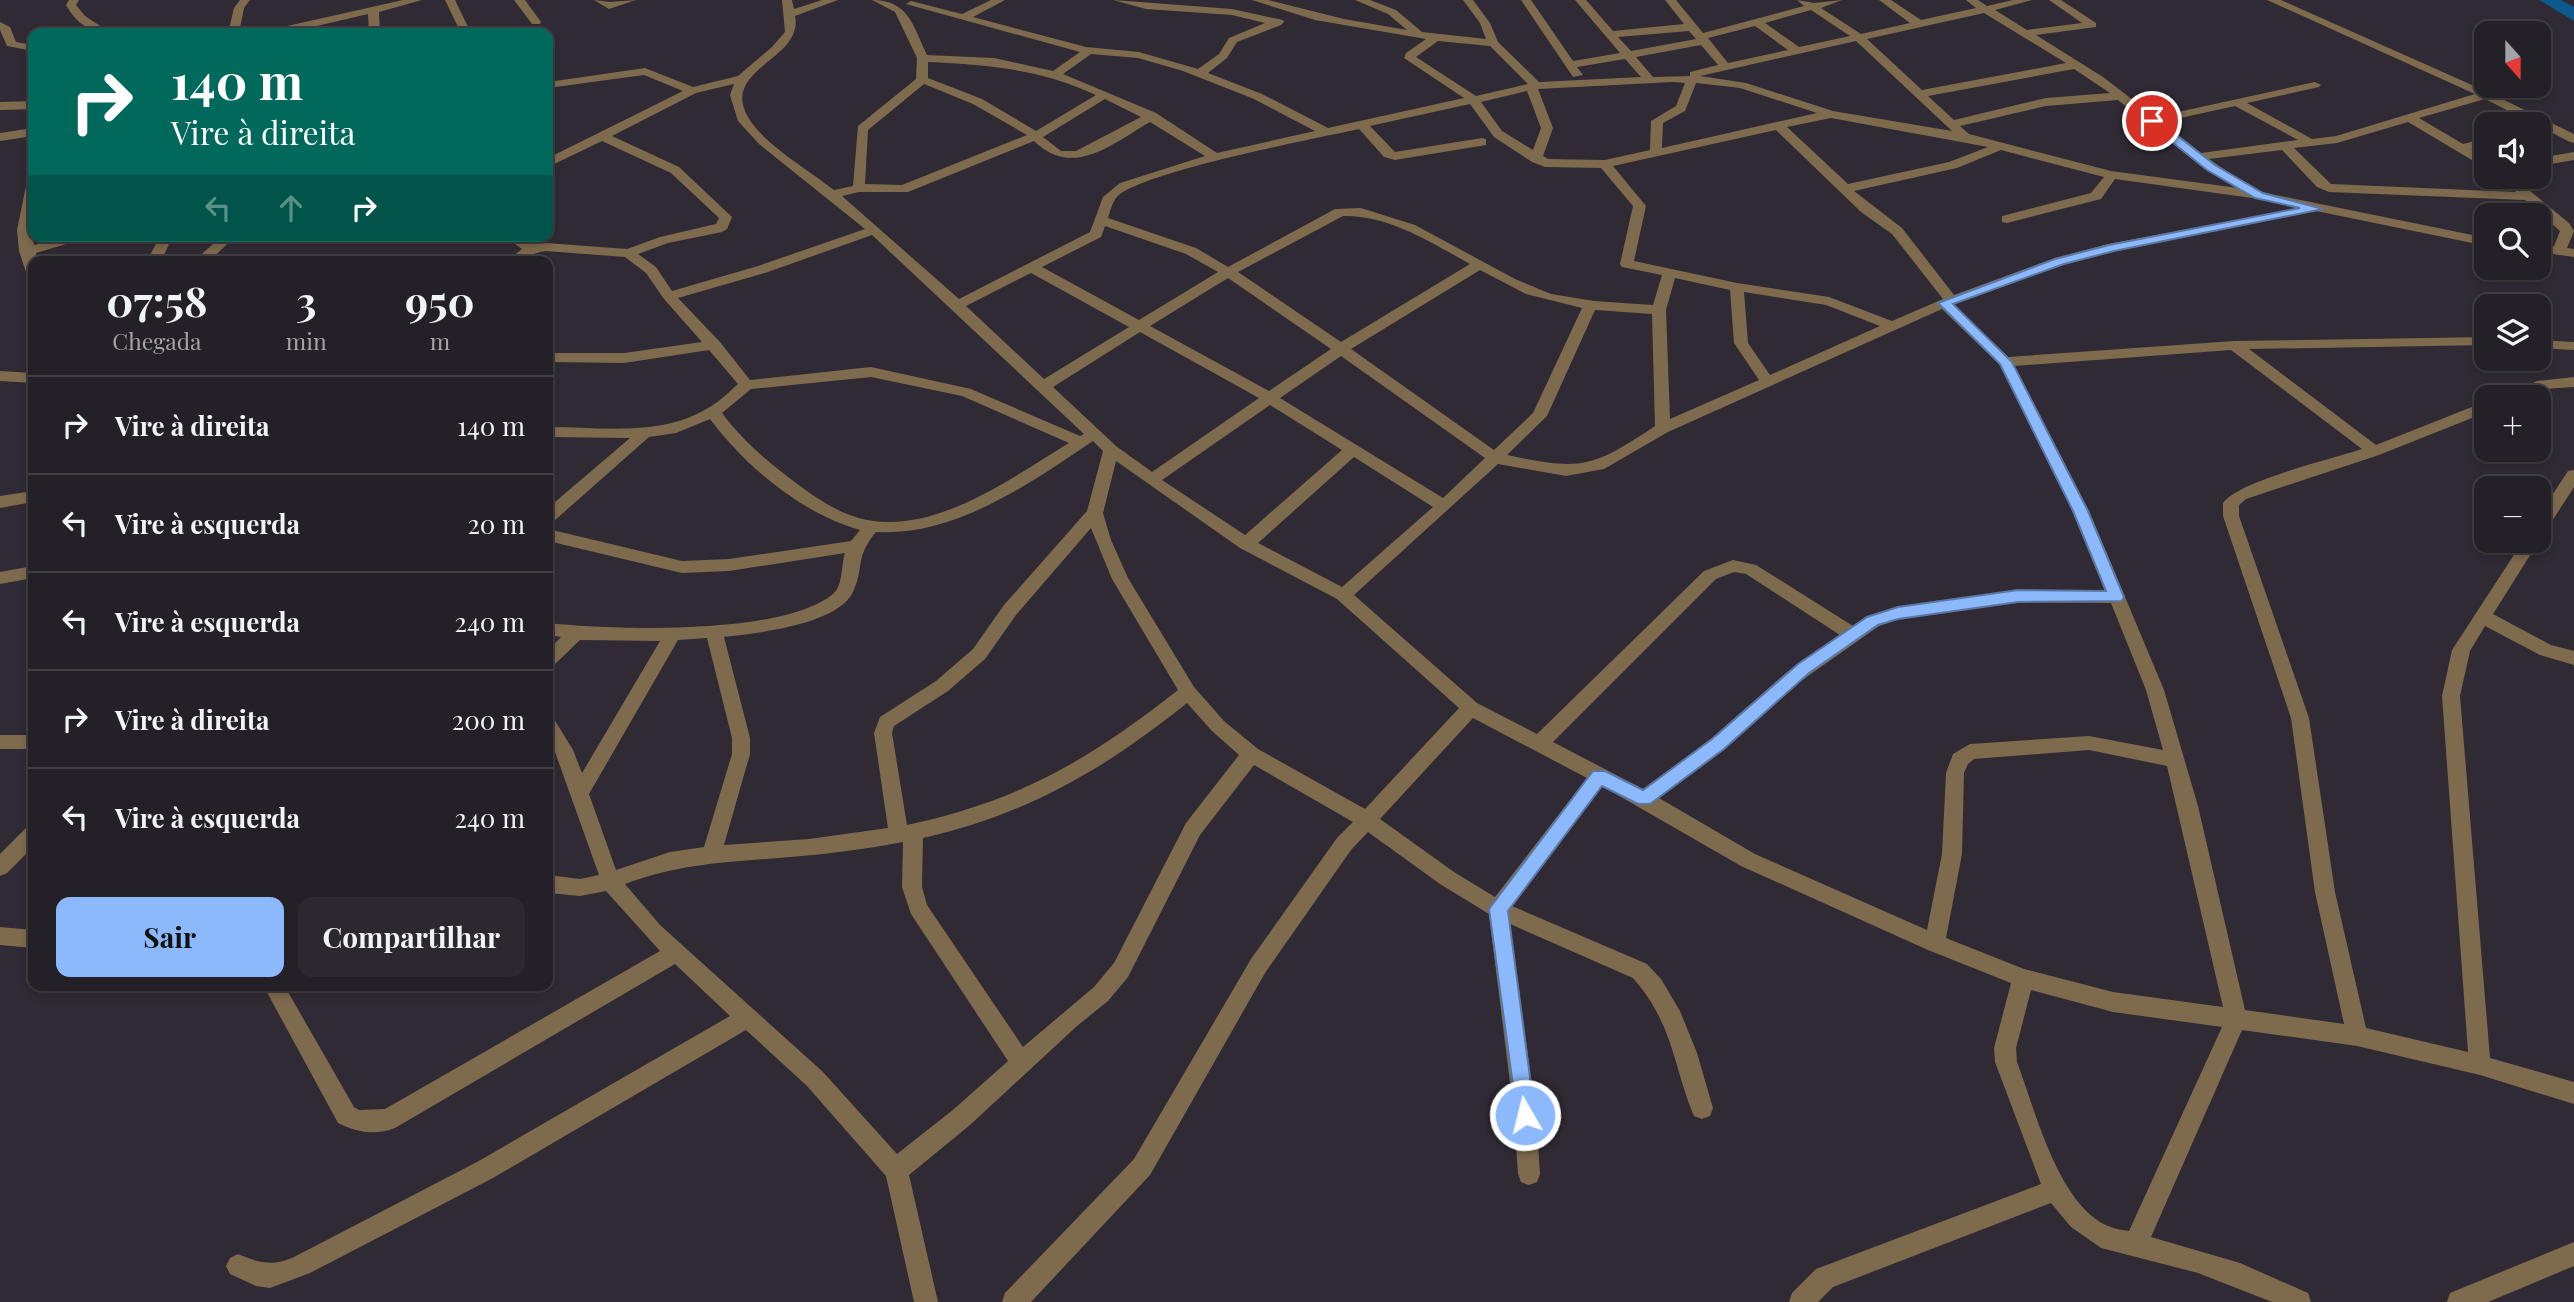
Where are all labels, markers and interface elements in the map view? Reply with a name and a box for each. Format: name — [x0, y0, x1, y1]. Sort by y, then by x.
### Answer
north arrow — [2474, 21, 2552, 98]
map controls — [2474, 21, 2551, 553]
text: 140 m — [171, 47, 303, 112]
icon: right — [56, 56, 147, 147]
pin — [2122, 91, 2182, 151]
icon: arrive — [2133, 102, 2171, 140]
text: Vire à direita — [171, 110, 355, 153]
button: sound — [2474, 112, 2551, 189]
icon: left — [199, 189, 237, 227]
icon: ahead — [272, 189, 310, 227]
icon: right — [345, 189, 383, 227]
button: search — [2474, 203, 2551, 280]
text: 07:58 — [106, 272, 208, 328]
text: 3 — [296, 272, 317, 328]
text: 950 — [405, 272, 475, 328]
button: layers — [2474, 294, 2551, 371]
text: Chegada — [112, 325, 202, 356]
text: min — [286, 325, 327, 356]
text: m — [430, 325, 450, 356]
button: + — [2474, 385, 2551, 462]
icon: right — [56, 406, 94, 444]
text: Vire à direita — [115, 408, 270, 443]
text: 140 m — [457, 408, 525, 443]
button: − — [2474, 476, 2551, 553]
icon: left — [56, 504, 94, 542]
text: Vire à esquerda — [115, 506, 300, 541]
text: 20 m — [467, 506, 525, 541]
icon: left — [56, 602, 94, 640]
text: Vire à esquerda — [115, 604, 300, 639]
text: 240 m — [455, 604, 525, 639]
icon: right — [56, 700, 94, 738]
text: Vire à direita — [115, 702, 270, 737]
text: 200 m — [452, 702, 525, 737]
icon: left — [56, 798, 94, 836]
text: Vire à esquerda — [115, 800, 300, 835]
text: 240 m — [455, 800, 525, 835]
button: Sair — [56, 897, 284, 977]
button: Compartilhar — [298, 897, 525, 977]
position arrow — [1488, 1078, 1562, 1152]

